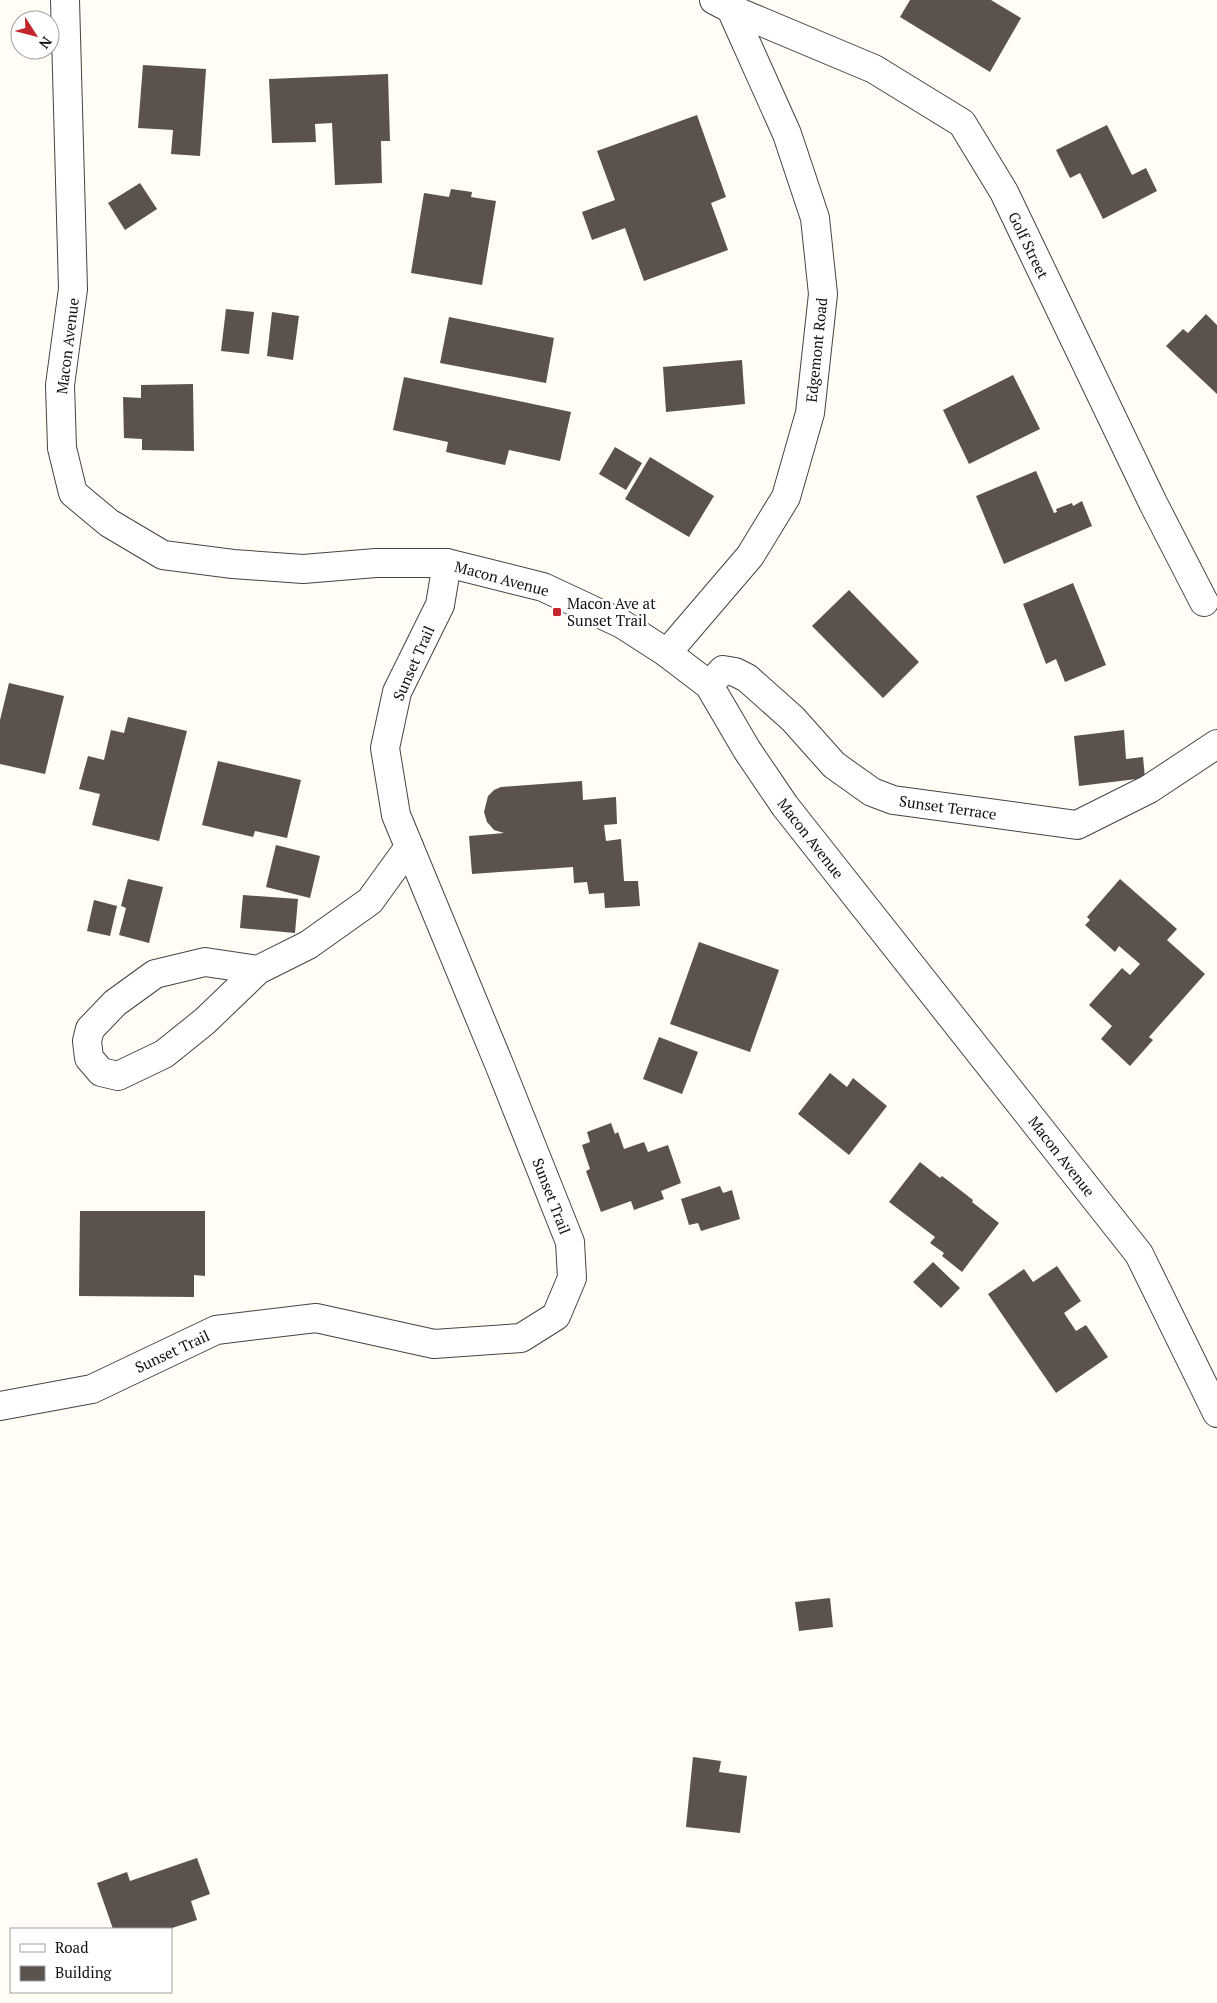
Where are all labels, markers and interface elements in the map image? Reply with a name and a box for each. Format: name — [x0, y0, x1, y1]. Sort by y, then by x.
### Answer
north arrow — [10, 10, 60, 60]
text: N — [35, 33, 57, 53]
street label: Golf Street — [1004, 208, 1054, 282]
street label: Macon Avenue — [51, 297, 83, 395]
street label: Edgemont Road — [801, 297, 831, 403]
street label: Macon Avenue — [453, 556, 551, 600]
place label: Macon Ave at Sunset Trail — [567, 593, 656, 630]
marker: Macon Ave at Sunset Trail — [551, 606, 563, 618]
street label: Sunset Trail — [388, 622, 438, 704]
street label: Sunset Terrace — [898, 790, 998, 824]
street label: Macon Avenue — [773, 794, 849, 882]
street label: Macon Avenue — [1024, 1112, 1100, 1200]
street label: Sunset Trail — [528, 1155, 576, 1237]
street label: Sunset Trail — [132, 1325, 212, 1377]
legend — [10, 1928, 172, 1993]
text: Road — [55, 1937, 88, 1957]
text: Building — [55, 1962, 113, 1982]

